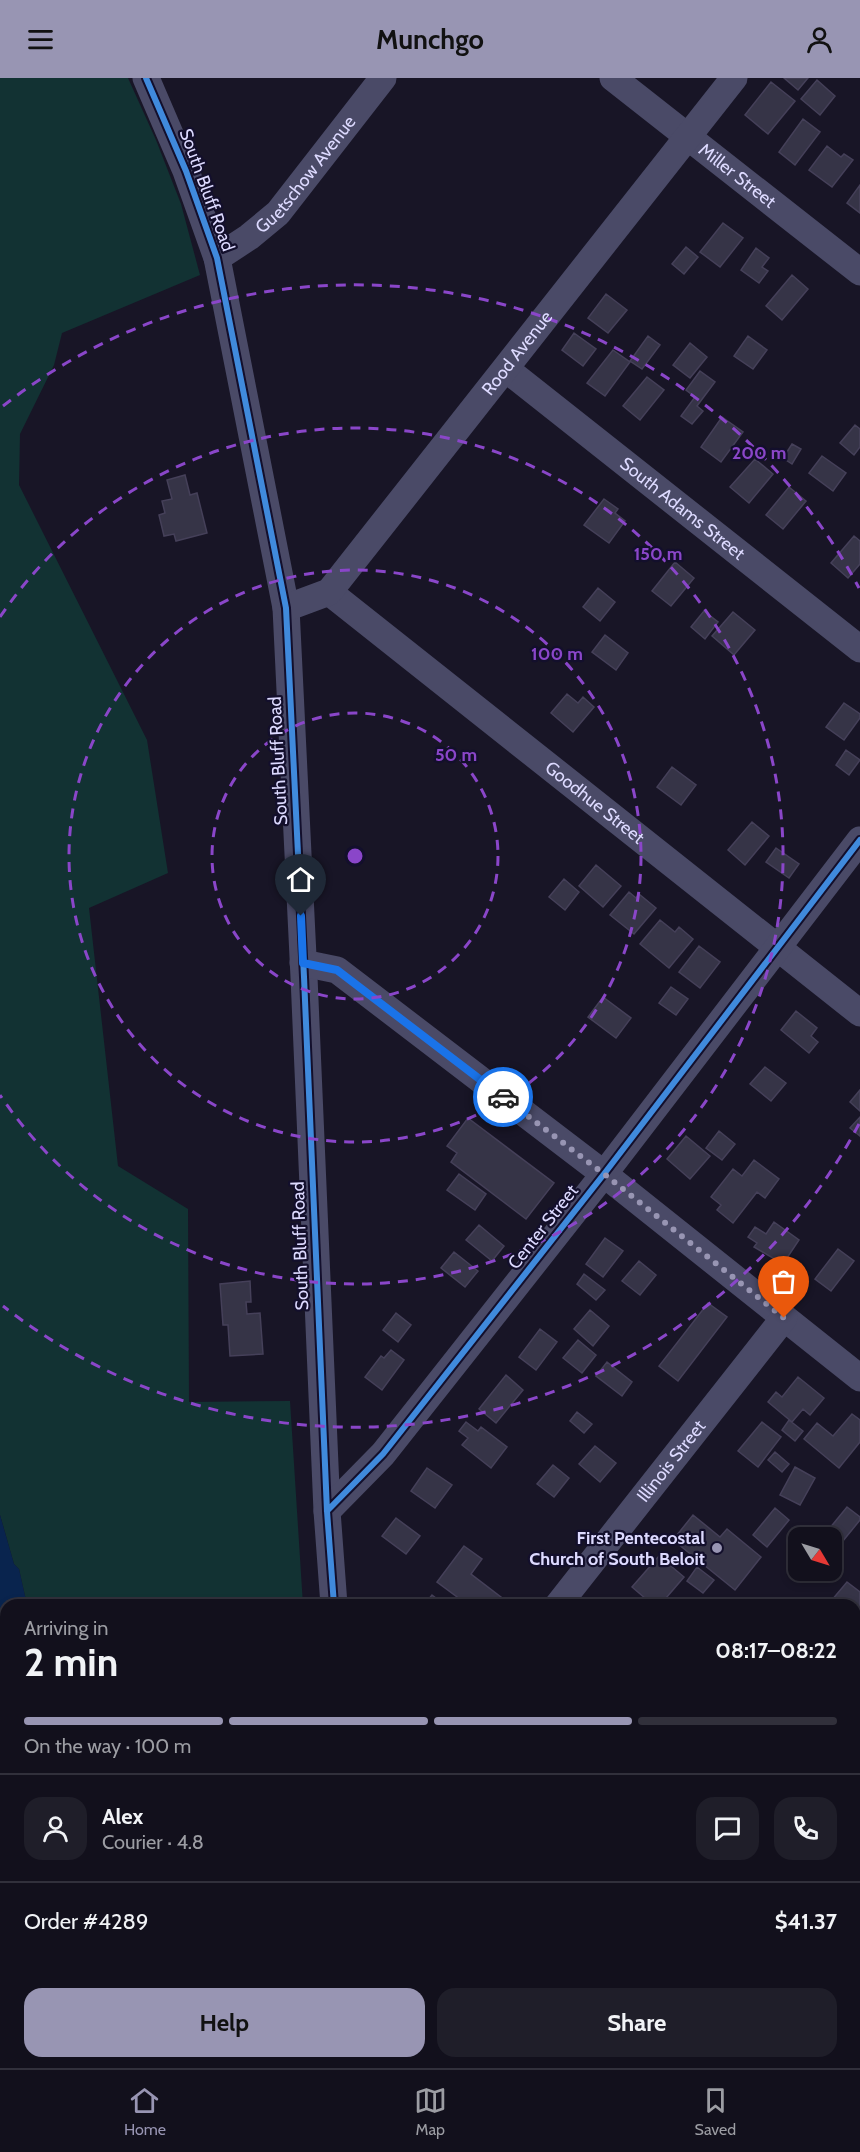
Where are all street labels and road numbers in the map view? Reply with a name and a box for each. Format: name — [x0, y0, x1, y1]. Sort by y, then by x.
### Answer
street label: Guetschow Avenue — [251, 111, 360, 238]
street label: South Bluff Road — [175, 126, 239, 254]
street label: Miller Street — [694, 139, 780, 213]
street label: Rood Avenue — [477, 306, 557, 400]
street label: South Adams Street — [616, 453, 749, 565]
street label: South Bluff Road — [264, 696, 292, 826]
street label: Goodhue Street — [541, 757, 649, 849]
street label: Center Street — [503, 1180, 583, 1274]
street label: South Bluff Road — [287, 1181, 313, 1311]
street label: Illinois Street — [632, 1416, 710, 1507]

